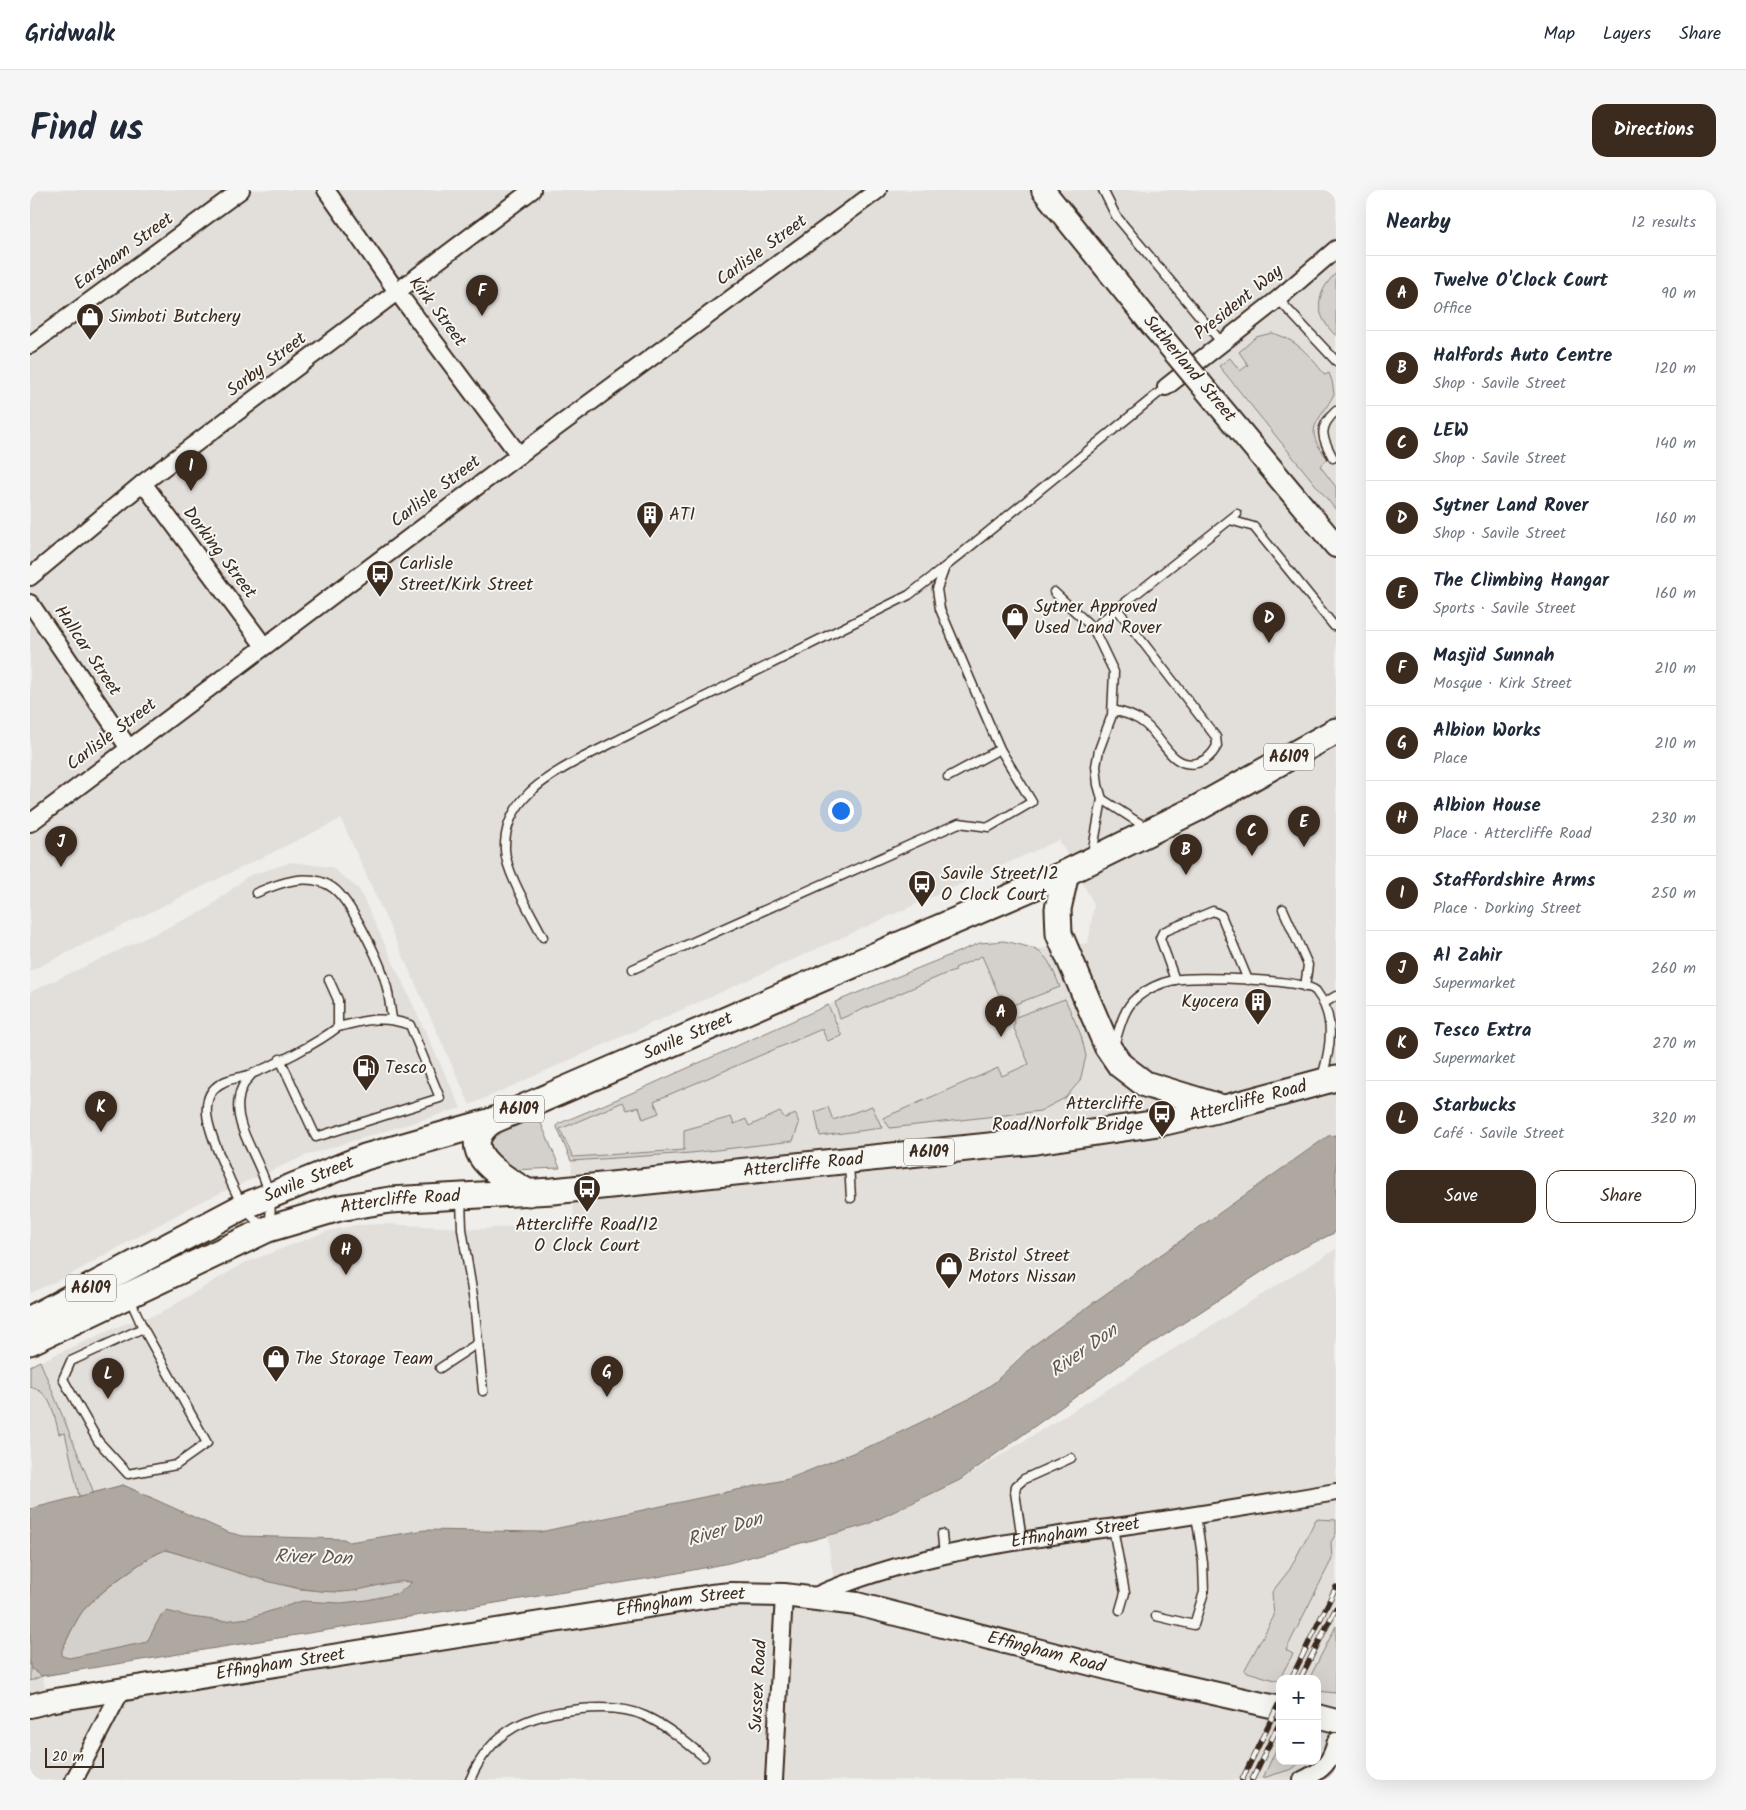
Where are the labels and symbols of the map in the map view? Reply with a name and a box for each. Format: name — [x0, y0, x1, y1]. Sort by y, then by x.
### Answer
street label: Earsham Street — [68, 205, 181, 298]
street label: Carlisle Street — [710, 207, 815, 294]
street label: President Way — [1188, 258, 1290, 348]
street label: Kirk Street — [401, 270, 474, 354]
pin: F — [466, 275, 498, 316]
shop icon: Simboti Butchery — [75, 302, 105, 341]
place label: Simboti Butchery — [109, 303, 241, 332]
street label: Sutherland Street — [1135, 309, 1244, 430]
street label: Sorby Street — [221, 324, 314, 405]
street label: Carlisle Street — [385, 448, 488, 536]
pin: I — [175, 450, 207, 491]
building icon: ATI — [635, 500, 665, 539]
street label: Dorking Street — [174, 501, 264, 606]
place label: ATI — [669, 501, 695, 530]
place label: Carlisle Street/Kirk Street — [399, 550, 534, 600]
bus stop icon: Carlisle Street/Kirk Street — [365, 559, 395, 598]
place label: Sytner Approved Used Land Rover — [1034, 593, 1162, 643]
street label: Hallcar Street — [46, 600, 129, 703]
shop icon: Sytner Approved Used Land Rover — [1000, 602, 1030, 641]
pin: D — [1253, 602, 1285, 643]
street label: Carlisle Street — [61, 691, 164, 779]
road number: A6109 — [1264, 744, 1314, 770]
your location — [828, 798, 854, 824]
pin: E — [1288, 806, 1320, 847]
pin: C — [1236, 815, 1268, 856]
pin: J — [45, 826, 77, 867]
pin: B — [1170, 834, 1202, 875]
place label: Savile Street/12 O Clock Court — [941, 860, 1059, 910]
bus stop icon: Savile Street/12 O Clock Court — [907, 869, 937, 908]
building icon: Kyocera — [1243, 987, 1273, 1026]
place label: Kyocera — [1181, 988, 1239, 1017]
pin: A — [985, 996, 1017, 1037]
street label: Savile Street — [638, 1004, 738, 1069]
fuel station icon: Tesco — [351, 1053, 381, 1092]
place label: Tesco — [385, 1054, 427, 1083]
street label: Attercliffe Road — [1186, 1072, 1311, 1130]
place label: Attercliffe Road/Norfolk Bridge — [992, 1090, 1143, 1140]
pin: K — [85, 1091, 117, 1132]
road number: A6109 — [494, 1096, 544, 1122]
bus stop icon: Attercliffe Road/Norfolk Bridge — [1147, 1099, 1177, 1138]
road number: A6109 — [904, 1139, 954, 1166]
street label: Attercliffe Road — [742, 1144, 866, 1186]
street label: Savile Street — [259, 1148, 360, 1211]
bus stop icon: Attercliffe Road/12 O Clock Court — [572, 1174, 602, 1213]
street label: Attercliffe Road — [338, 1182, 462, 1222]
place label: Attercliffe Road/12 O Clock Court — [515, 1211, 659, 1261]
pin: H — [330, 1234, 362, 1275]
place label: Bristol Street Motors Nissan — [968, 1242, 1076, 1292]
shop icon: Bristol Street Motors Nissan — [934, 1251, 964, 1290]
road number: A6109 — [66, 1274, 116, 1302]
water label: River Don — [1044, 1316, 1126, 1385]
shop icon: The Storage Team — [261, 1344, 291, 1383]
place label: The Storage Team — [295, 1345, 433, 1374]
pin: G — [591, 1356, 623, 1397]
pin: L — [92, 1358, 124, 1399]
water label: River Don — [684, 1504, 768, 1556]
street label: Effingham Street — [1009, 1509, 1143, 1557]
water label: River Don — [274, 1542, 354, 1574]
street label: Effingham Street — [614, 1579, 746, 1625]
street label: Effingham Road — [984, 1623, 1109, 1682]
street label: Sussex Road — [742, 1638, 776, 1733]
street label: Effingham Street — [214, 1640, 348, 1689]
scale bar — [45, 1745, 104, 1768]

